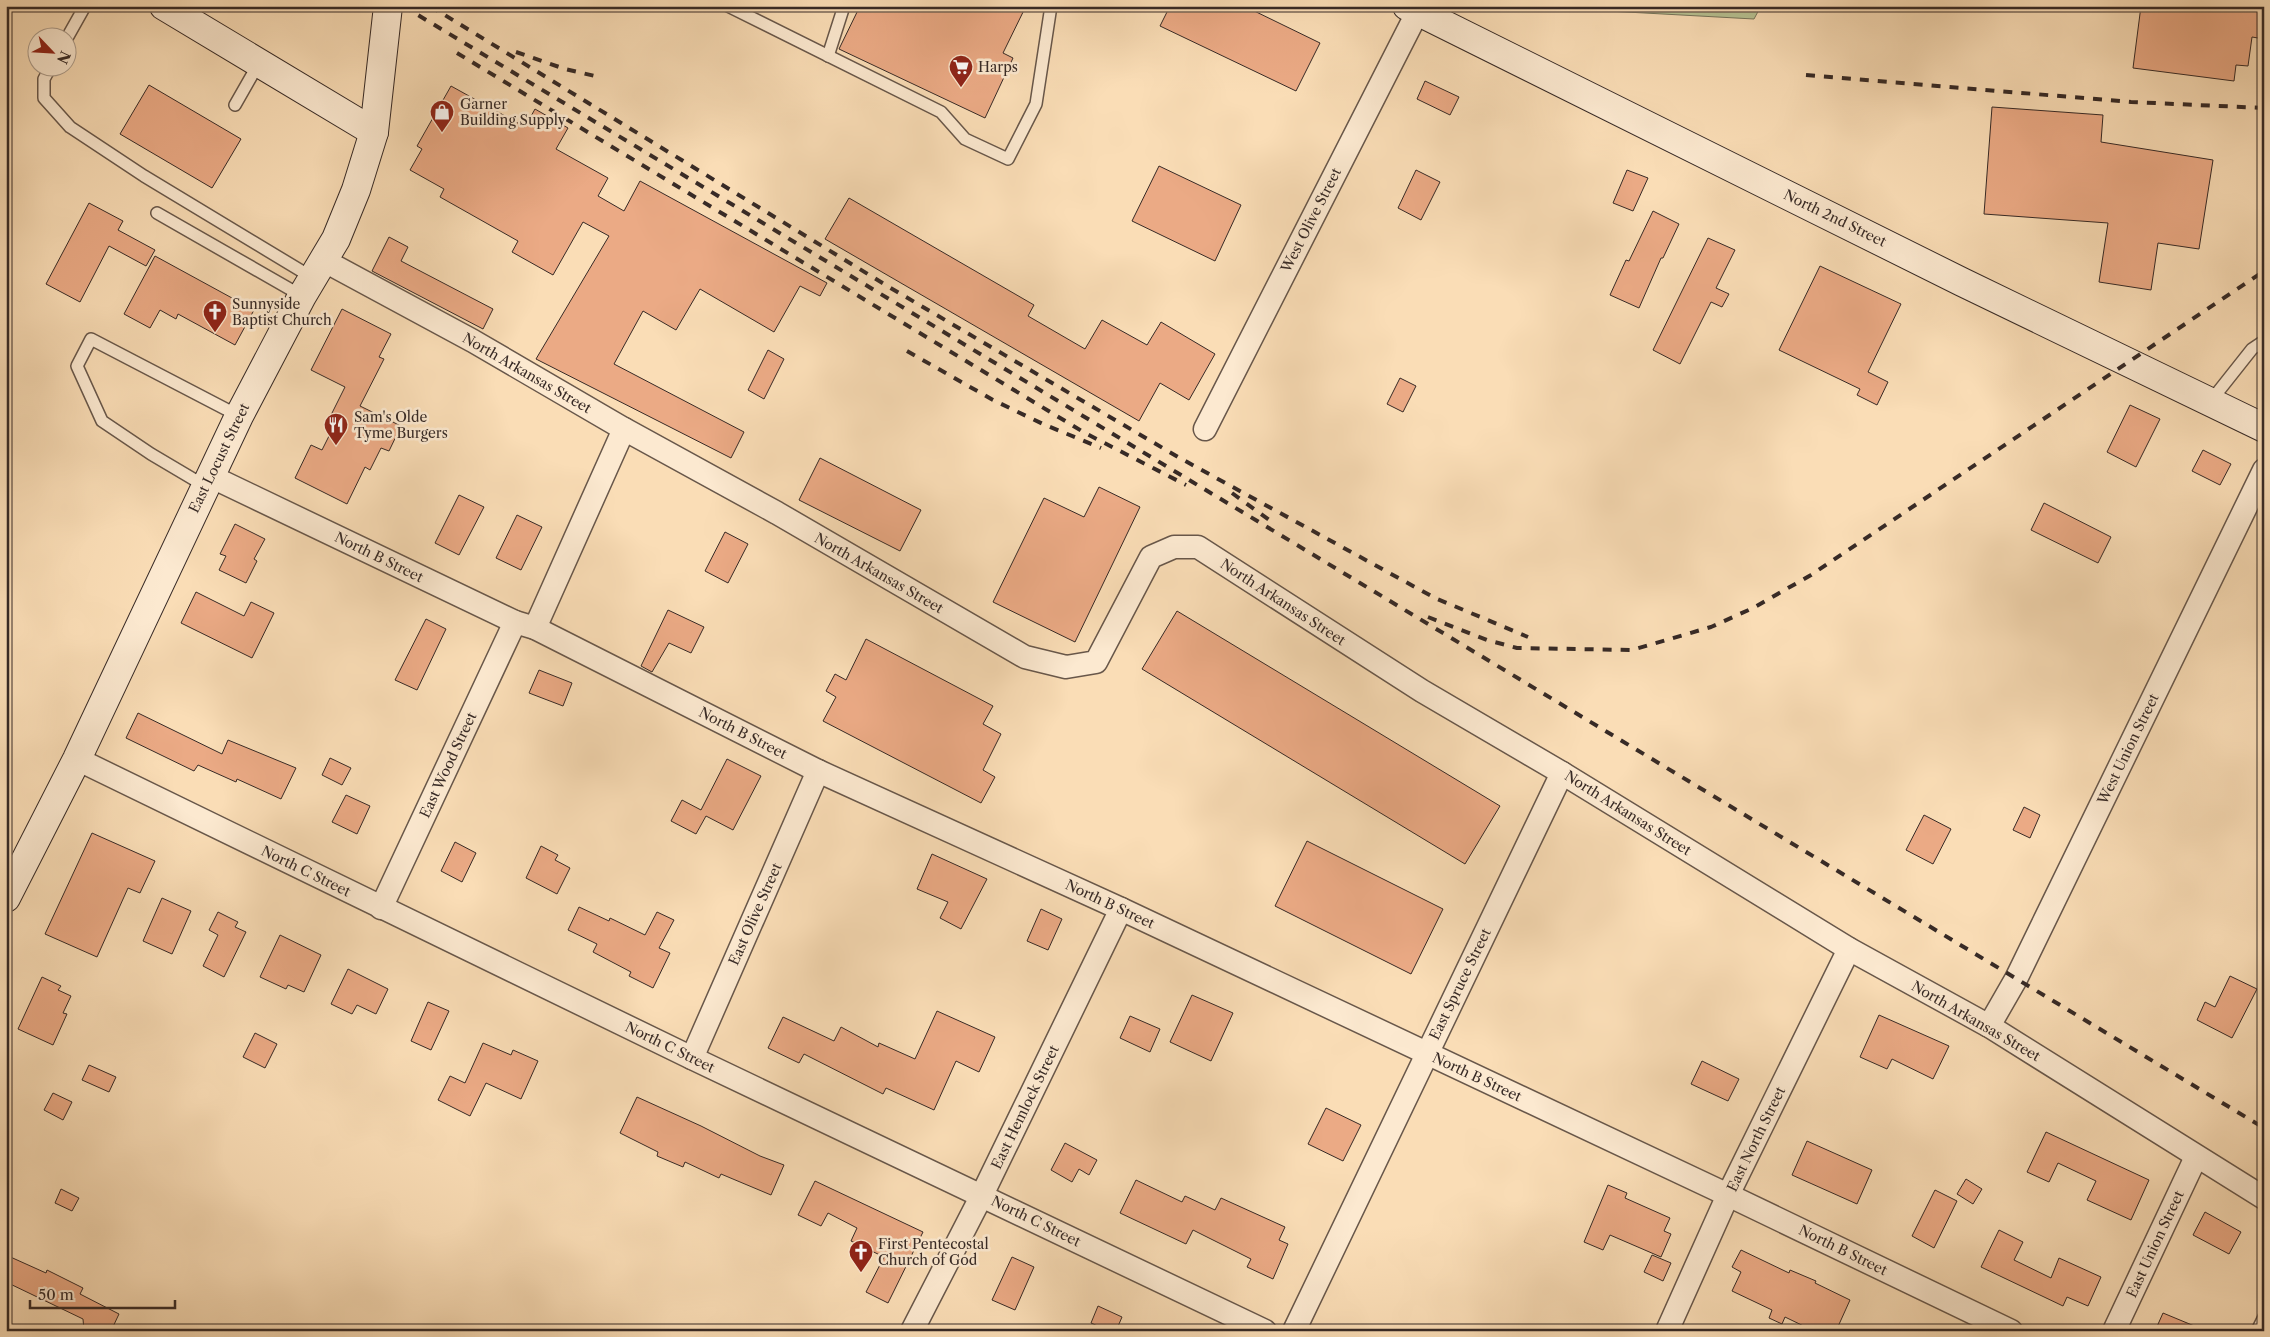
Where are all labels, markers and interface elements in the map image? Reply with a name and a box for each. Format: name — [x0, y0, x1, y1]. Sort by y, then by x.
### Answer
north arrow — [28, 28, 78, 78]
text: N — [53, 48, 75, 67]
supermarket icon: Harps — [948, 54, 974, 88]
place label: Harps — [978, 58, 1018, 76]
place label: Garner Building Supply — [460, 95, 566, 129]
shop icon: Garner Building Supply — [429, 99, 455, 133]
street label: West Olive Street — [1276, 165, 1345, 276]
street label: North 2nd Street — [1781, 185, 1889, 251]
place label: Sunnyside Baptist Church — [232, 295, 332, 329]
church icon: Sunnyside Baptist Church — [202, 299, 228, 333]
street label: North Arkansas Street — [459, 329, 595, 417]
street label: East Locust Street — [185, 400, 253, 516]
place label: Sam's Olde Tyme Burgers — [354, 408, 448, 442]
restaurant icon: Sam's Olde Tyme Burgers — [323, 412, 349, 446]
street label: North B Street — [332, 528, 426, 586]
street label: North Arkansas Street — [811, 529, 947, 617]
street label: North Arkansas Street — [1217, 555, 1349, 649]
street label: West Union Street — [2093, 691, 2163, 808]
street label: North B Street — [696, 703, 790, 763]
street label: East Wood Street — [416, 709, 480, 821]
street label: North Arkansas Street — [1561, 767, 1695, 859]
street label: North C Street — [258, 842, 354, 900]
street label: East Olive Street — [724, 860, 786, 968]
street label: North B Street — [1063, 875, 1157, 933]
street label: East Spruce Street — [1425, 925, 1495, 1043]
street label: North Arkansas Street — [1908, 977, 2044, 1065]
street label: North C Street — [622, 1018, 718, 1076]
street label: East Hemlock Street — [987, 1042, 1063, 1172]
street label: North B Street — [1430, 1048, 1524, 1106]
street label: East North Street — [1723, 1084, 1789, 1194]
street label: East Union Street — [2122, 1188, 2188, 1300]
street label: North C Street — [988, 1192, 1084, 1250]
street label: North B Street — [1796, 1221, 1890, 1279]
place label: First Pentecostal Church of God — [878, 1235, 989, 1269]
church icon: First Pentecostal Church of God — [848, 1239, 874, 1273]
scale bar — [30, 1277, 175, 1309]
text: 50 m — [38, 1285, 74, 1304]

